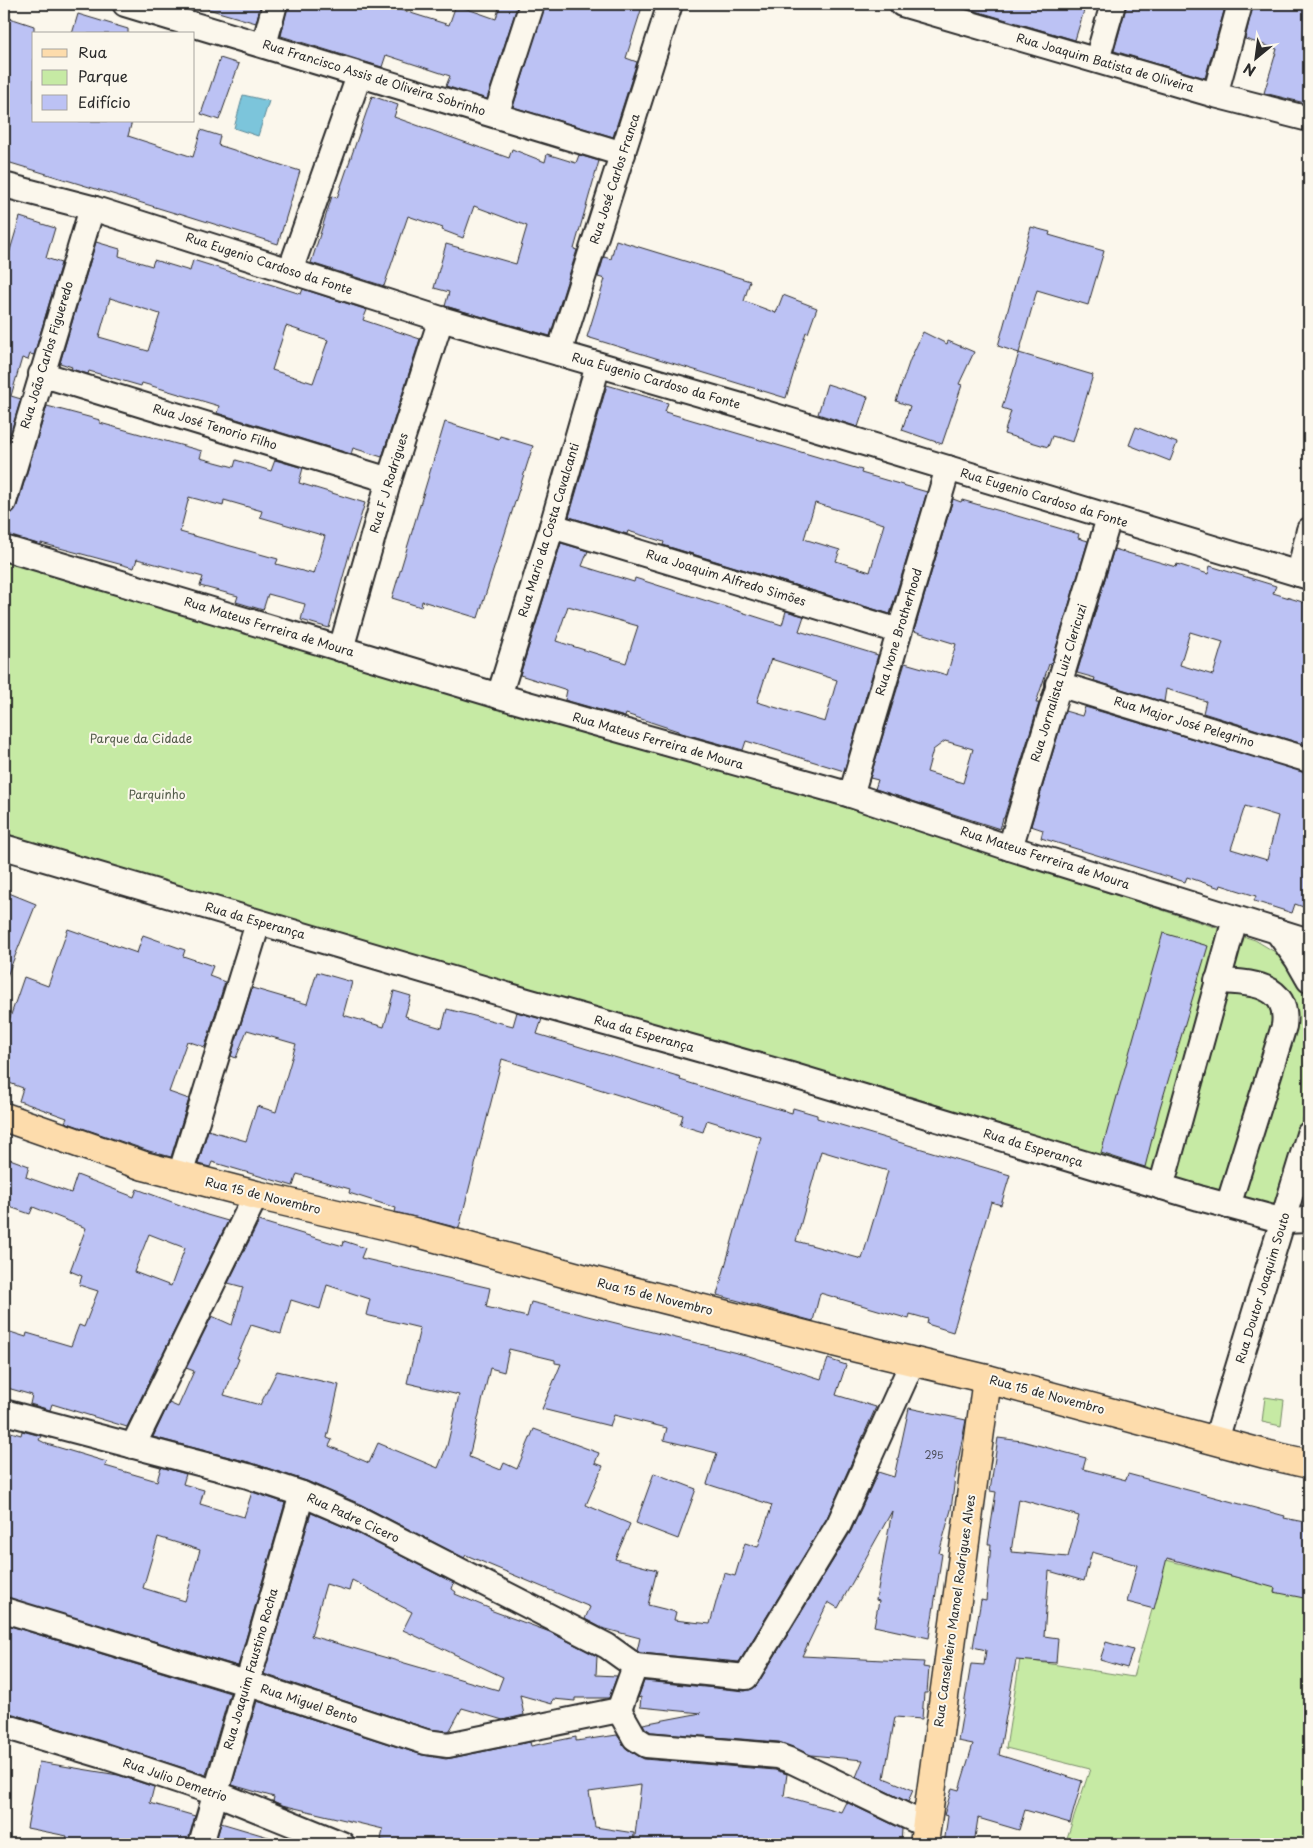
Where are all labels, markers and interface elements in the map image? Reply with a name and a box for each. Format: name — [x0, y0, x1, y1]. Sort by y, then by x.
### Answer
street label: Rua Joaquim Batista de Oliveira — [1014, 28, 1197, 96]
legend — [32, 32, 195, 122]
north arrow — [1230, 32, 1280, 82]
street label: Rua Francisco Assis de Oliveira Sobrinho — [260, 34, 488, 120]
text: Rua — [78, 40, 107, 63]
text: N — [1240, 58, 1259, 82]
text: Parque — [78, 64, 128, 87]
text: Edifício — [78, 90, 131, 113]
street label: Rua José Carlos Franca — [584, 111, 644, 246]
street label: Rua Eugenio Cardoso da Fonte — [184, 228, 355, 299]
street label: Rua João Carlos Figueredo — [15, 279, 77, 431]
street label: Rua Eugenio Cardoso da Fonte — [570, 347, 743, 413]
street label: Rua José Tenorio Filho — [151, 399, 280, 454]
street label: Rua F J Rodrigues — [364, 430, 412, 535]
street label: Rua Mario da Costa Cavalcanti — [513, 440, 583, 619]
street label: Rua Eugenio Cardoso da Fonte — [958, 463, 1130, 531]
street label: Rua Joaquim Alfredo Simões — [644, 544, 809, 610]
street label: Rua Ivone Brotherhood — [870, 566, 926, 698]
street label: Rua Mateus Ferreira de Moura — [182, 592, 357, 661]
street label: Rua Jornalista Luiz Clericuzi — [1025, 601, 1091, 764]
street label: Rua Major José Pelegrino — [1112, 691, 1257, 751]
street label: Rua Mateus Ferreira de Moura — [571, 707, 747, 773]
park label: Parque da Cidade — [90, 729, 192, 747]
park label: Parquinho — [129, 785, 186, 803]
street label: Rua Mateus Ferreira de Moura — [958, 821, 1133, 893]
street label: Rua da Esperança — [203, 897, 308, 943]
street label: Rua da Esperança — [592, 1010, 697, 1056]
street label: Rua da Esperança — [981, 1123, 1086, 1171]
street label: Rua 15 de Novembro — [204, 1172, 323, 1218]
street label: Rua Doutor Joaquim Souto — [1230, 1210, 1294, 1365]
street label: Rua 15 de Novembro — [596, 1273, 715, 1319]
street label: Rua 15 de Novembro — [988, 1370, 1107, 1418]
house number: 295 — [924, 1447, 944, 1462]
street label: Rua Padre Cicero — [304, 1488, 403, 1547]
street label: Rua Canselheiro Manoel Rodrigues Alves — [929, 1493, 979, 1728]
street label: Rua Joaquim Faustino Rocha — [218, 1585, 282, 1752]
street label: Rua Miguel Bento — [258, 1679, 361, 1727]
street label: Rua Julio Demetrio — [121, 1753, 230, 1805]

